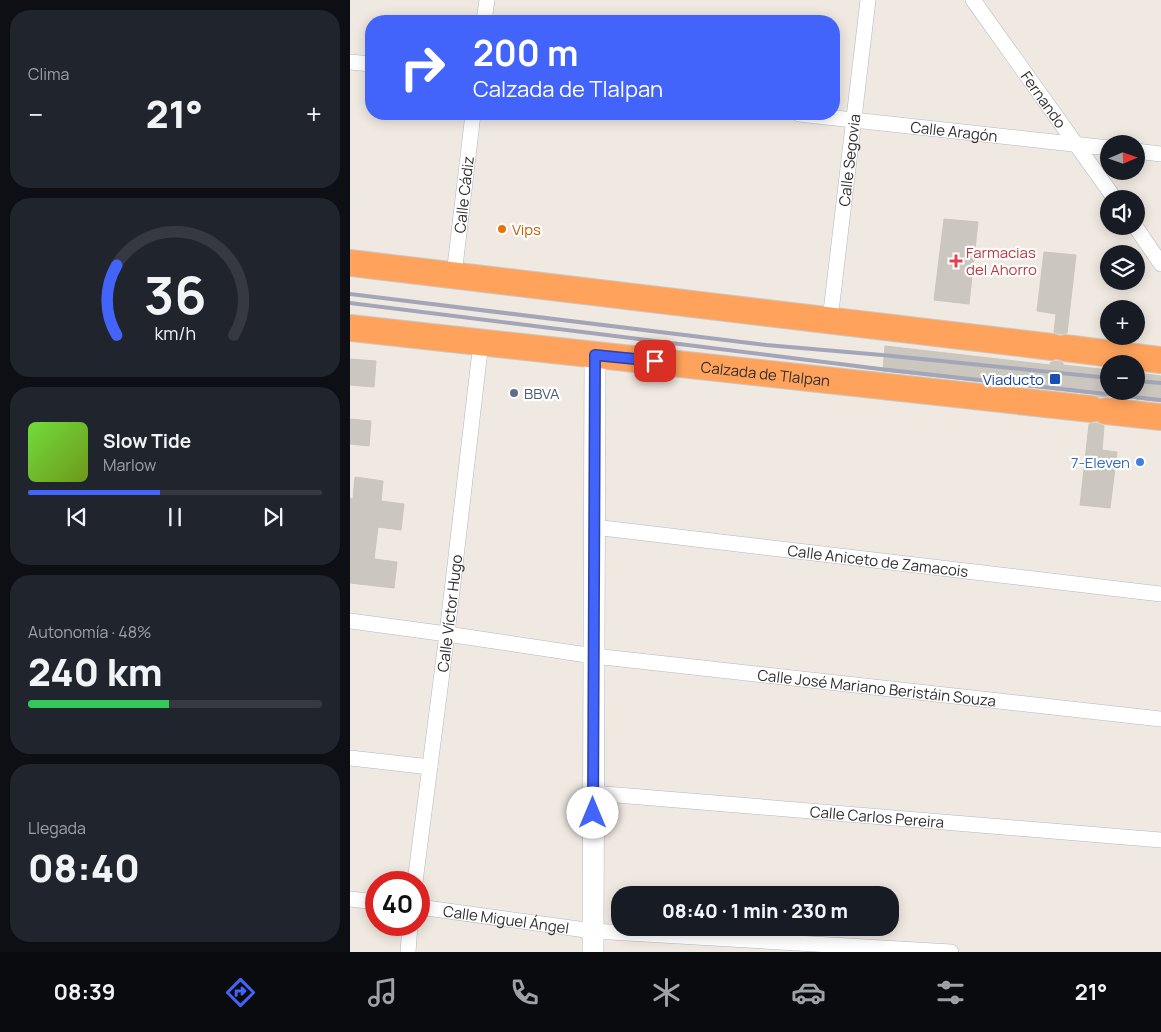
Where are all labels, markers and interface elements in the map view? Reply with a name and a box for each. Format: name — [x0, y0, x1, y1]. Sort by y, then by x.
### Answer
text: 200 m — [473, 29, 578, 77]
icon: right — [390, 35, 455, 100]
text: Clima — [28, 63, 69, 85]
street label: Fernando — [1016, 67, 1071, 132]
text: Calzada de Tlalpan — [473, 74, 663, 104]
text: 21° — [146, 87, 203, 139]
text: − — [28, 95, 43, 133]
text: + — [306, 95, 322, 133]
street label: Calle Segovia — [833, 113, 865, 207]
street label: Calle Aragón — [909, 116, 999, 146]
north arrow — [1100, 135, 1145, 180]
map controls — [1100, 135, 1145, 400]
street label: Calle Cádiz — [449, 155, 478, 234]
button: sound — [1100, 190, 1145, 235]
place label: Vips — [512, 219, 541, 240]
marker: Vips — [496, 223, 508, 235]
place label: Farmacias del Ahorro — [966, 242, 1037, 280]
button: layers — [1100, 245, 1145, 290]
marker: Farmacias del Ahorro — [950, 255, 962, 267]
text: 36 — [144, 259, 206, 330]
button: + — [1100, 300, 1145, 345]
text: km/h — [154, 321, 196, 345]
pin — [634, 340, 676, 382]
icon: arrive — [641, 347, 669, 375]
button: − — [1100, 355, 1145, 400]
street label: Calzada de Tlalpan — [700, 356, 831, 391]
place label: Viaducto — [983, 369, 1044, 390]
marker: Viaducto — [1048, 372, 1062, 386]
place label: BBVA — [524, 383, 560, 404]
marker: BBVA — [508, 387, 520, 399]
text: Slow Tide — [103, 428, 191, 454]
place label: 7-Eleven — [1071, 452, 1130, 473]
text: Marlow — [103, 454, 156, 476]
marker: 7-Eleven — [1134, 456, 1146, 468]
icon: previous — [63, 503, 91, 531]
icon: pause — [161, 503, 189, 531]
icon: next — [259, 503, 287, 531]
street label: Calle Aniceto de Zamacois — [786, 539, 970, 582]
street label: Calle Víctor Hugo — [432, 553, 467, 673]
text: Autonomía · 48% — [28, 621, 151, 643]
text: 240 km — [28, 645, 163, 697]
street label: Calle José Mariano Beristáin Souza — [756, 664, 997, 711]
position arrow — [566, 786, 618, 838]
street label: Calle Carlos Pereira — [809, 800, 945, 833]
text: Llegada — [28, 817, 86, 839]
text: 08:40 — [28, 841, 140, 893]
speed limit sign: 40 — [365, 871, 430, 936]
text: 08:40 · 1 min · 230 m — [662, 898, 848, 924]
street label: Calle Miguel Ángel — [442, 900, 570, 938]
icon: directions — [223, 975, 258, 1010]
icon: music — [365, 975, 400, 1010]
icon: phone — [507, 975, 542, 1010]
icon: climate — [649, 975, 684, 1010]
icon: car — [791, 975, 826, 1010]
icon: filters — [933, 975, 968, 1010]
text: 08:39 — [54, 977, 115, 1007]
text: 21° — [1075, 977, 1107, 1007]

